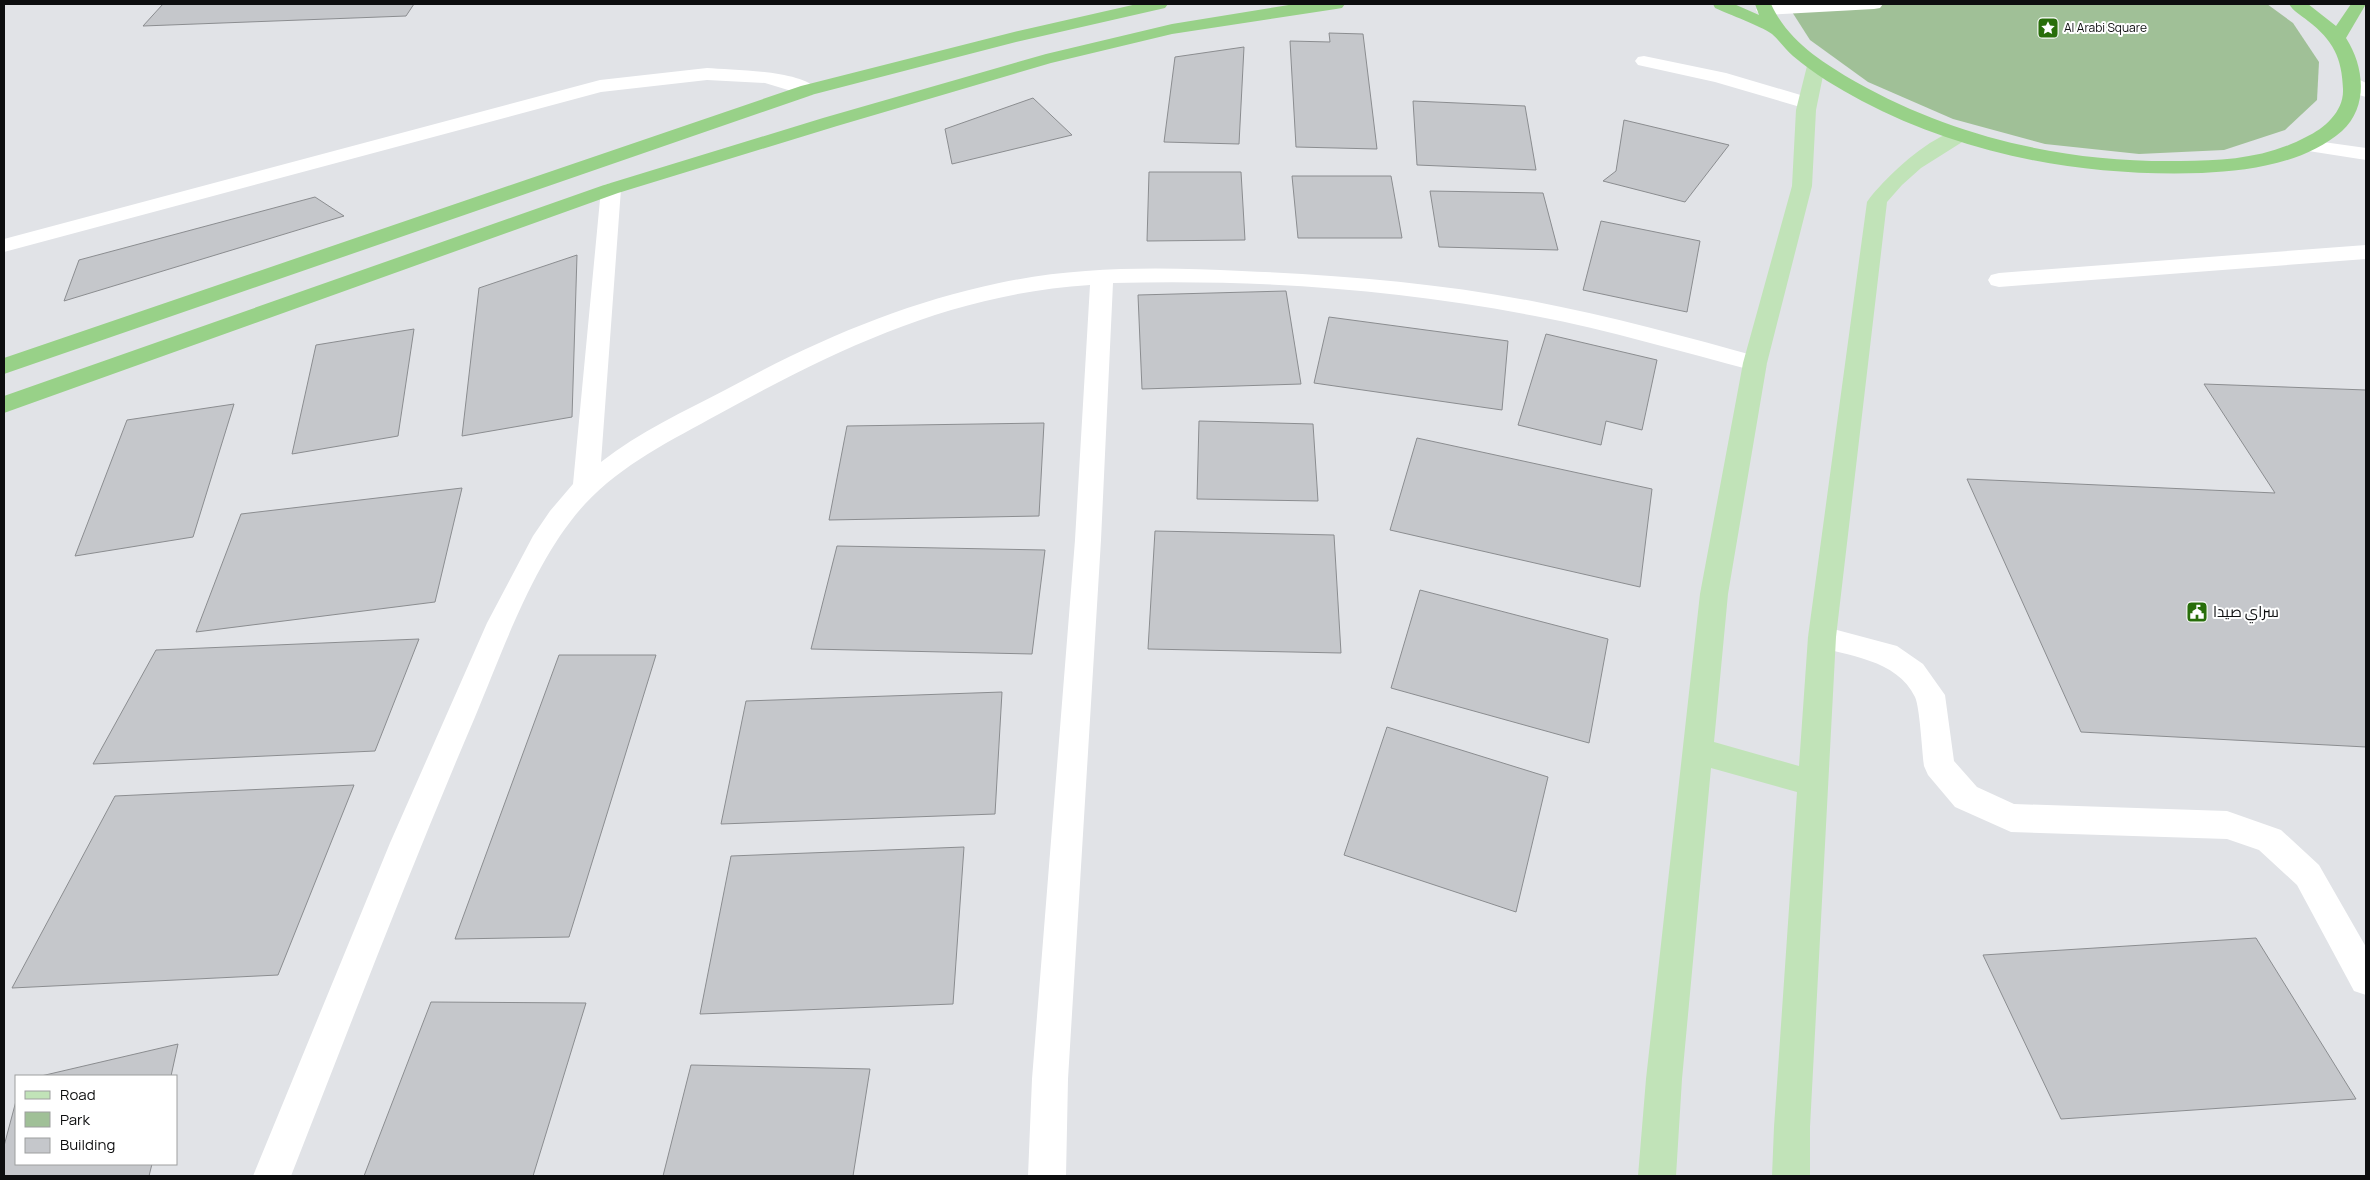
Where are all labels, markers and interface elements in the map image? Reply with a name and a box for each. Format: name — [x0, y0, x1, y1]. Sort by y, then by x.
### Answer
place icon: Al Arabi Square — [2036, 16, 2060, 40]
place label: Al Arabi Square — [2064, 19, 2147, 36]
public building icon: سراي صيدا — [2185, 600, 2209, 624]
place label: سراي صيدا — [2213, 601, 2279, 624]
legend — [15, 1075, 178, 1165]
text: Road — [60, 1084, 96, 1105]
text: Park — [60, 1109, 90, 1130]
text: Building — [60, 1134, 115, 1155]

